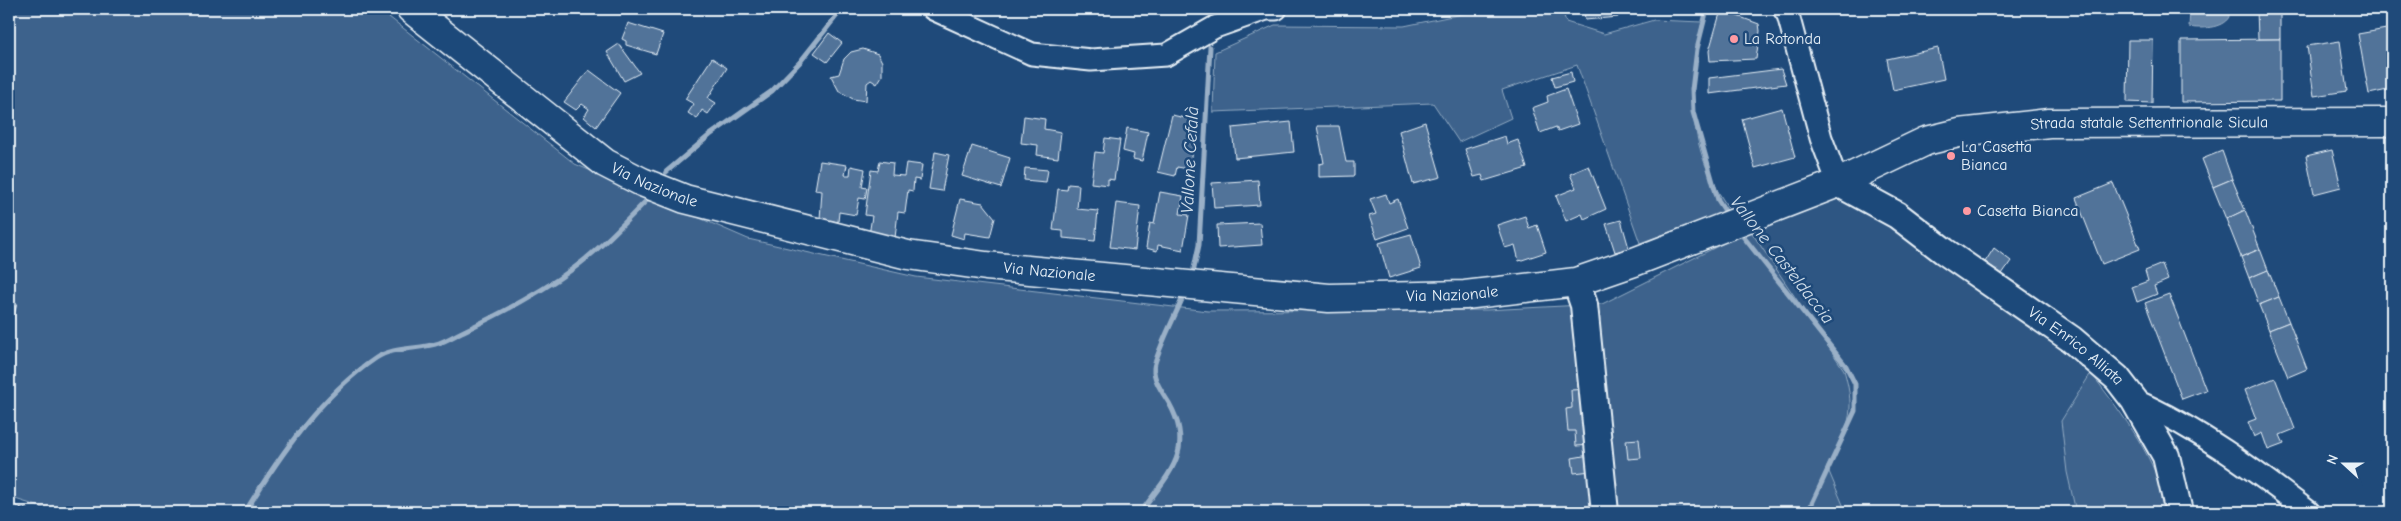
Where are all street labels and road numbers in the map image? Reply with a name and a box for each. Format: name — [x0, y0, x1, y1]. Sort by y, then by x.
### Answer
street label: Strada statale Settentrionale Sicula — [2030, 113, 2268, 134]
street label: Via Nazionale — [608, 159, 699, 211]
street label: Via Nazionale — [1003, 259, 1096, 285]
street label: Via Nazionale — [1406, 282, 1499, 305]
street label: Via Enrico Alliata — [2025, 303, 2128, 388]

